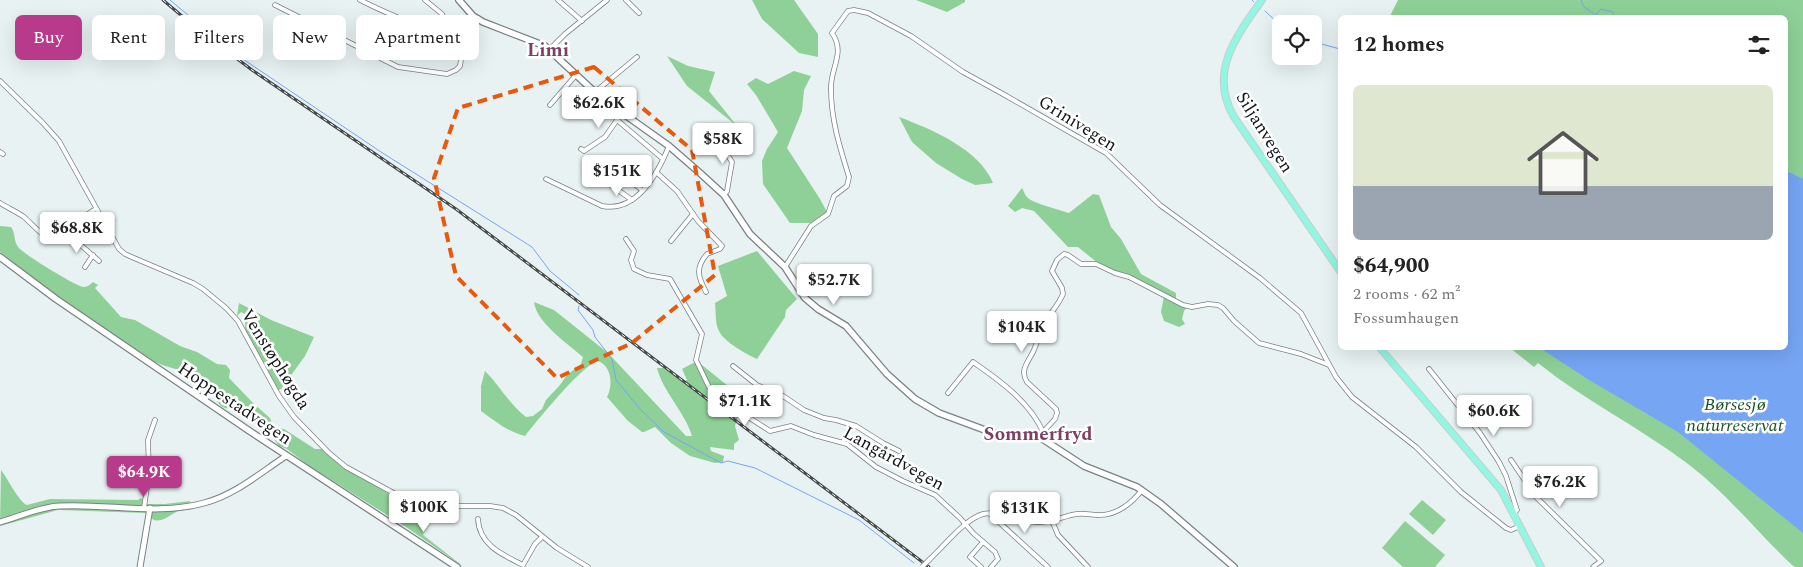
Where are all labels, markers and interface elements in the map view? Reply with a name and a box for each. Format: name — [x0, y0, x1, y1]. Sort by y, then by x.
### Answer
chip: Buy — [15, 15, 82, 60]
chip: Rent — [92, 15, 165, 60]
chip: Filters — [175, 15, 263, 60]
chip: New — [273, 15, 346, 60]
chip: Apartment — [356, 15, 479, 60]
map controls — [1272, 15, 1322, 65]
button: locate — [1272, 15, 1322, 65]
text: 12 homes — [1353, 29, 1445, 61]
icon: filters — [1745, 31, 1773, 59]
district label: Limi — [527, 36, 569, 65]
pin: $62.6K — [558, 86, 640, 129]
street label: Siljanvegen — [1229, 86, 1300, 178]
street label: Grinivegen — [1033, 88, 1123, 158]
text: $62.6K — [573, 91, 625, 115]
icon: home — [1518, 118, 1608, 208]
pin: $58K — [693, 122, 753, 165]
text: $58K — [703, 127, 743, 151]
pin: $151K — [582, 154, 652, 197]
text: $151K — [593, 159, 641, 183]
pin: $68.8K — [36, 212, 118, 254]
text: $68.8K — [51, 216, 103, 240]
text: $64,900 — [1353, 250, 1429, 282]
pin: $52.7K — [793, 264, 875, 306]
text: $52.7K — [808, 268, 860, 292]
text: 2 rooms · 62 m² — [1353, 282, 1460, 306]
street label: Venstøphøgda — [234, 304, 317, 415]
text: Fossumhaugen — [1353, 306, 1459, 330]
pin: $104K — [987, 310, 1057, 353]
text: $104K — [998, 315, 1046, 339]
street label: Hoppestadvegen — [172, 355, 297, 452]
pin: $71.1K — [704, 384, 786, 427]
text: $71.1K — [719, 389, 771, 413]
park label: Børsesjø naturreservat — [1687, 391, 1784, 439]
pin: $60.6K — [1453, 394, 1535, 437]
text: $60.6K — [1468, 399, 1520, 423]
street label: Langårdvegen — [838, 419, 949, 497]
district label: Sommerfryd — [984, 420, 1092, 449]
pin: $64.9K — [103, 456, 185, 498]
text: $64.9K — [118, 460, 170, 484]
pin: $76.2K — [1519, 466, 1601, 508]
text: $76.2K — [1534, 470, 1586, 494]
pin: $100K — [389, 490, 459, 533]
pin: $131K — [990, 492, 1060, 534]
text: $100K — [400, 495, 448, 519]
text: $131K — [1001, 496, 1049, 520]

